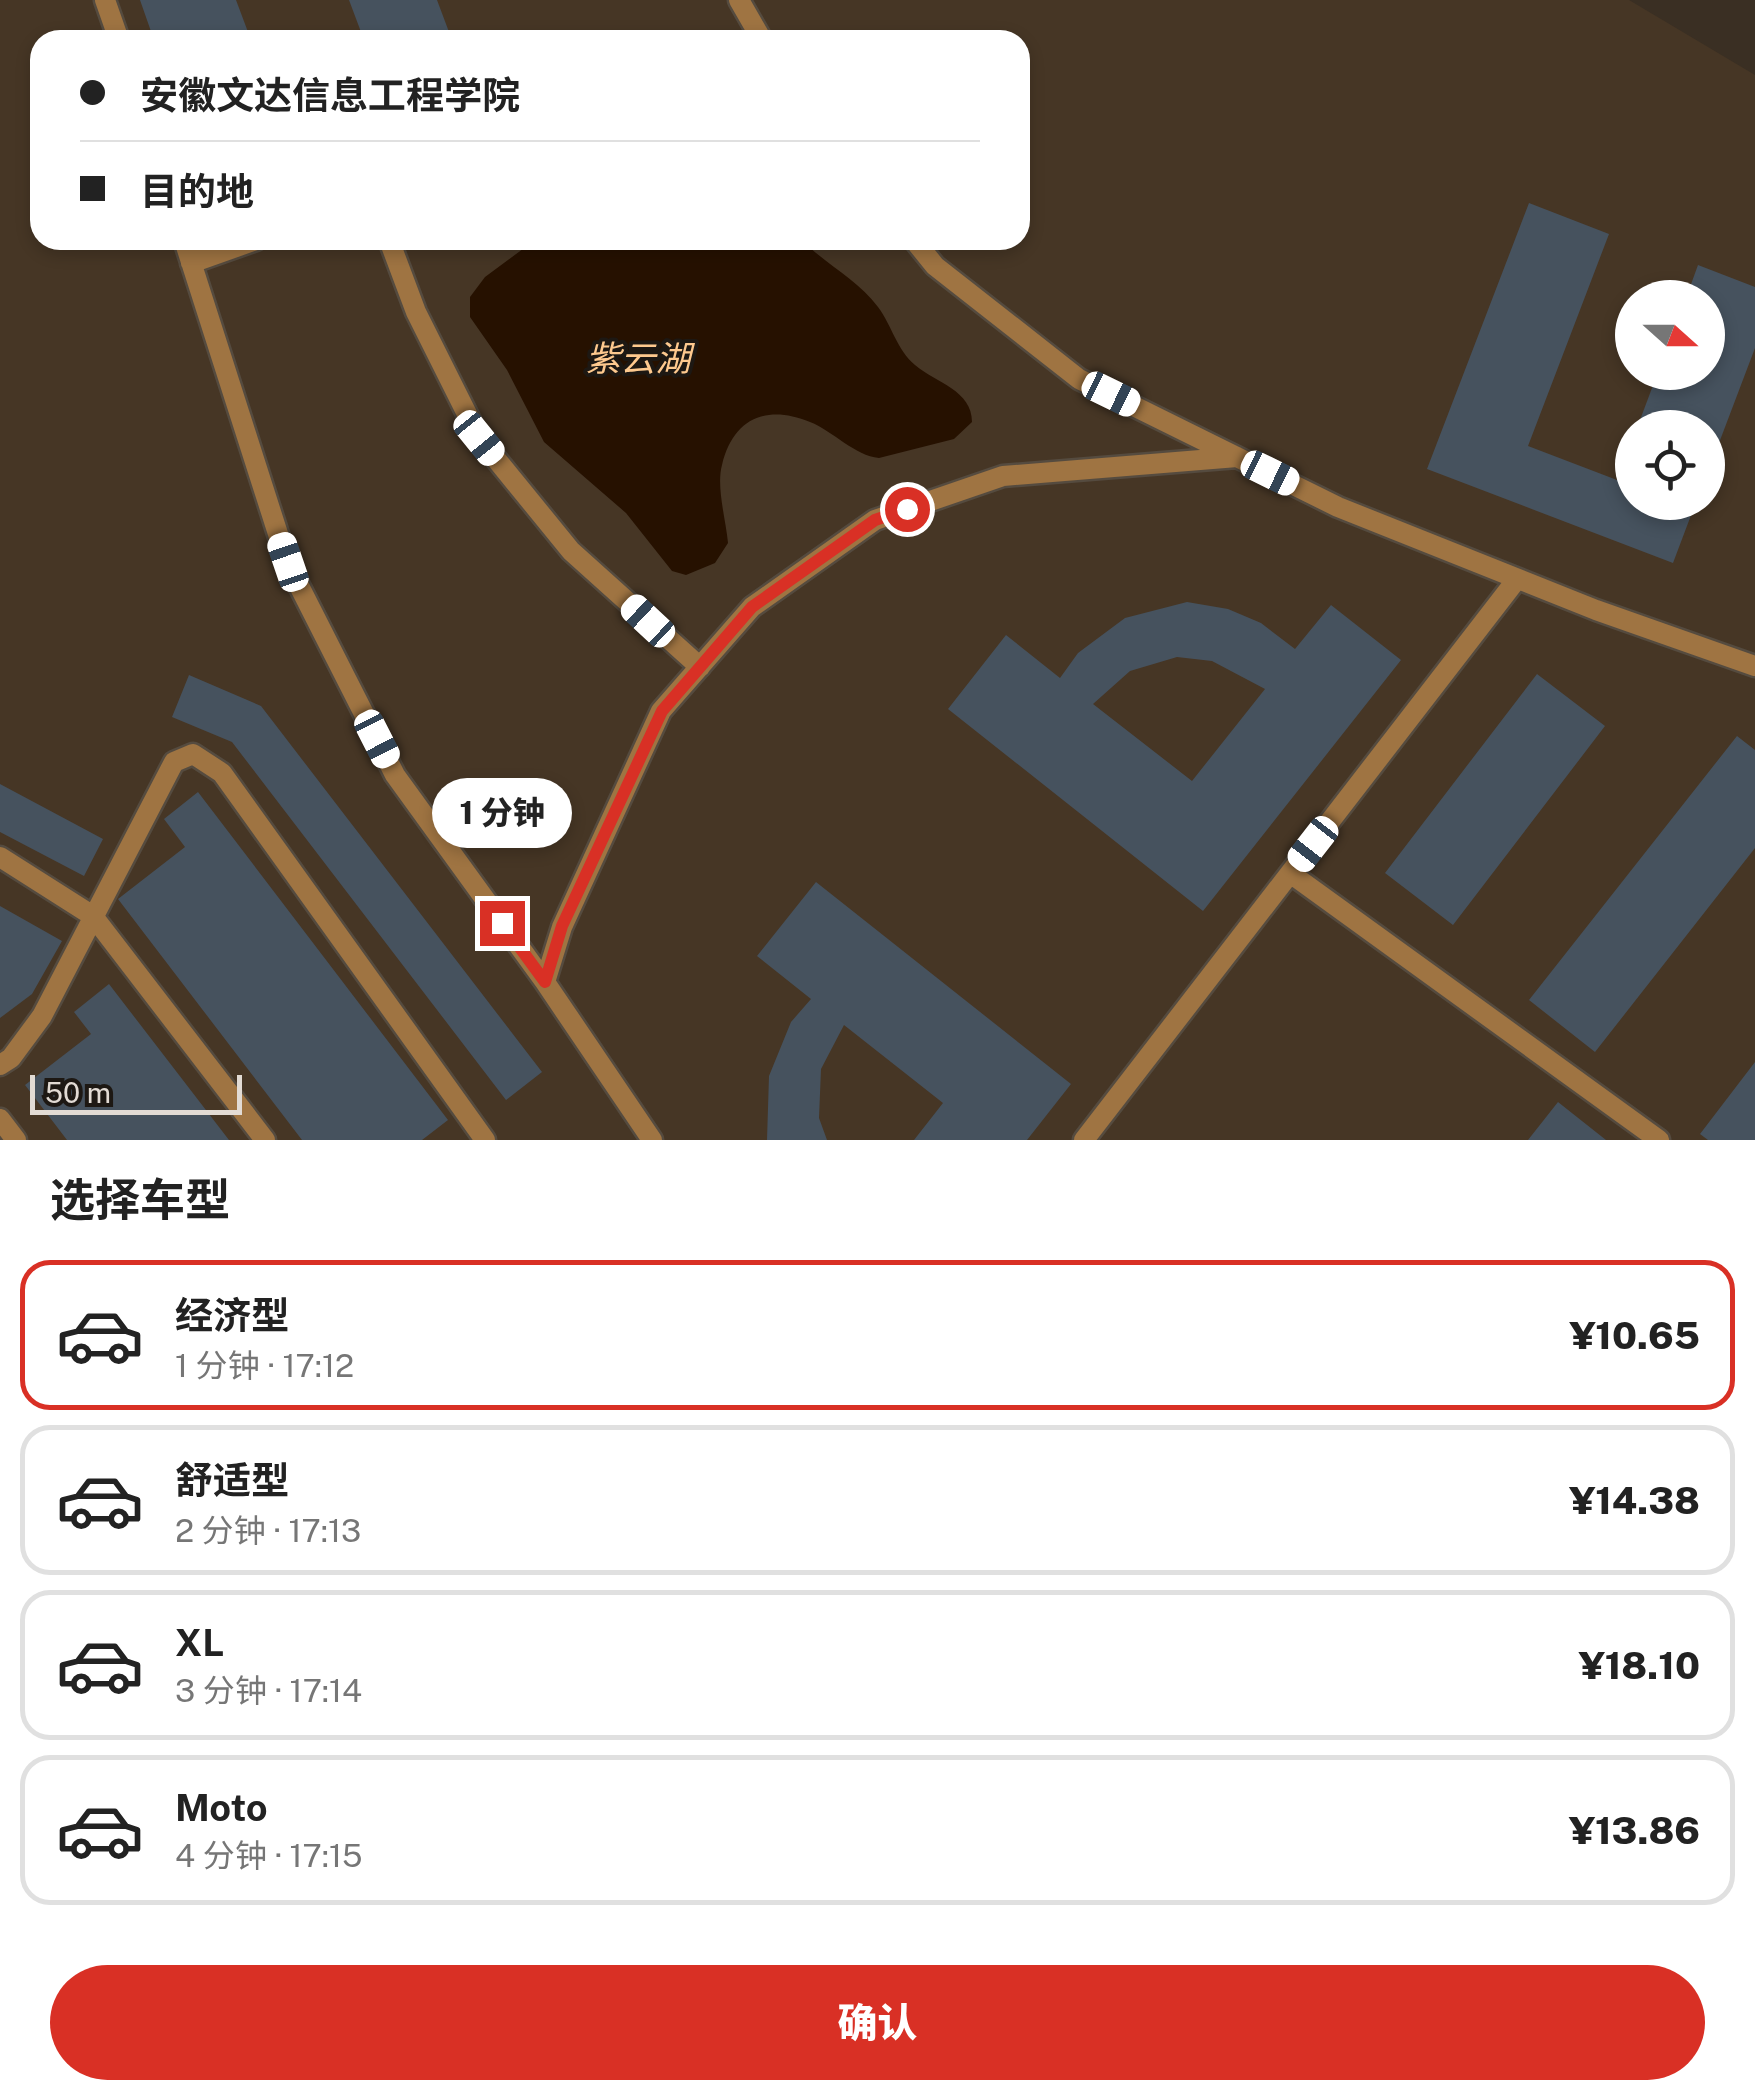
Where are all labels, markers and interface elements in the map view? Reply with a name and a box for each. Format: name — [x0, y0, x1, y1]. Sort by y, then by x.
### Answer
text: 安徽文达信息工程学院 — [140, 73, 520, 118]
text: 目的地 — [140, 169, 254, 214]
north arrow — [1615, 280, 1725, 390]
map controls — [1615, 280, 1725, 520]
water label: 紫云湖 — [585, 338, 695, 379]
car — [1077, 367, 1145, 421]
car — [448, 405, 510, 471]
button: locate — [1615, 410, 1725, 520]
car — [1236, 446, 1304, 500]
route start — [885, 487, 930, 532]
car — [264, 529, 312, 595]
car — [616, 590, 680, 652]
car — [350, 705, 404, 773]
callout: 1 分钟 — [432, 778, 572, 848]
text: 1 分钟 — [460, 794, 545, 831]
car — [1283, 811, 1343, 877]
route end — [480, 901, 525, 946]
scale bar — [30, 1070, 242, 1114]
text: 50 m — [45, 1076, 111, 1109]
text: 选择车型 — [50, 1173, 230, 1226]
icon: car — [55, 1290, 145, 1380]
text: 经济型 — [175, 1293, 289, 1338]
text: ¥10.65 — [1569, 1313, 1700, 1358]
text: 1 分钟 · 17:12 — [175, 1347, 354, 1384]
icon: car — [55, 1455, 145, 1545]
text: 舒适型 — [175, 1458, 289, 1503]
text: ¥14.38 — [1569, 1478, 1700, 1523]
text: 2 分钟 · 17:13 — [175, 1512, 361, 1549]
icon: car — [55, 1620, 145, 1710]
text: XL — [175, 1620, 224, 1665]
text: ¥18.10 — [1579, 1643, 1700, 1688]
text: 3 分钟 · 17:14 — [175, 1672, 362, 1709]
icon: car — [55, 1785, 145, 1875]
text: Moto — [175, 1785, 268, 1830]
text: ¥13.86 — [1569, 1808, 1700, 1853]
text: 4 分钟 · 17:15 — [175, 1837, 363, 1874]
button: 确认 — [50, 1965, 1705, 2080]

